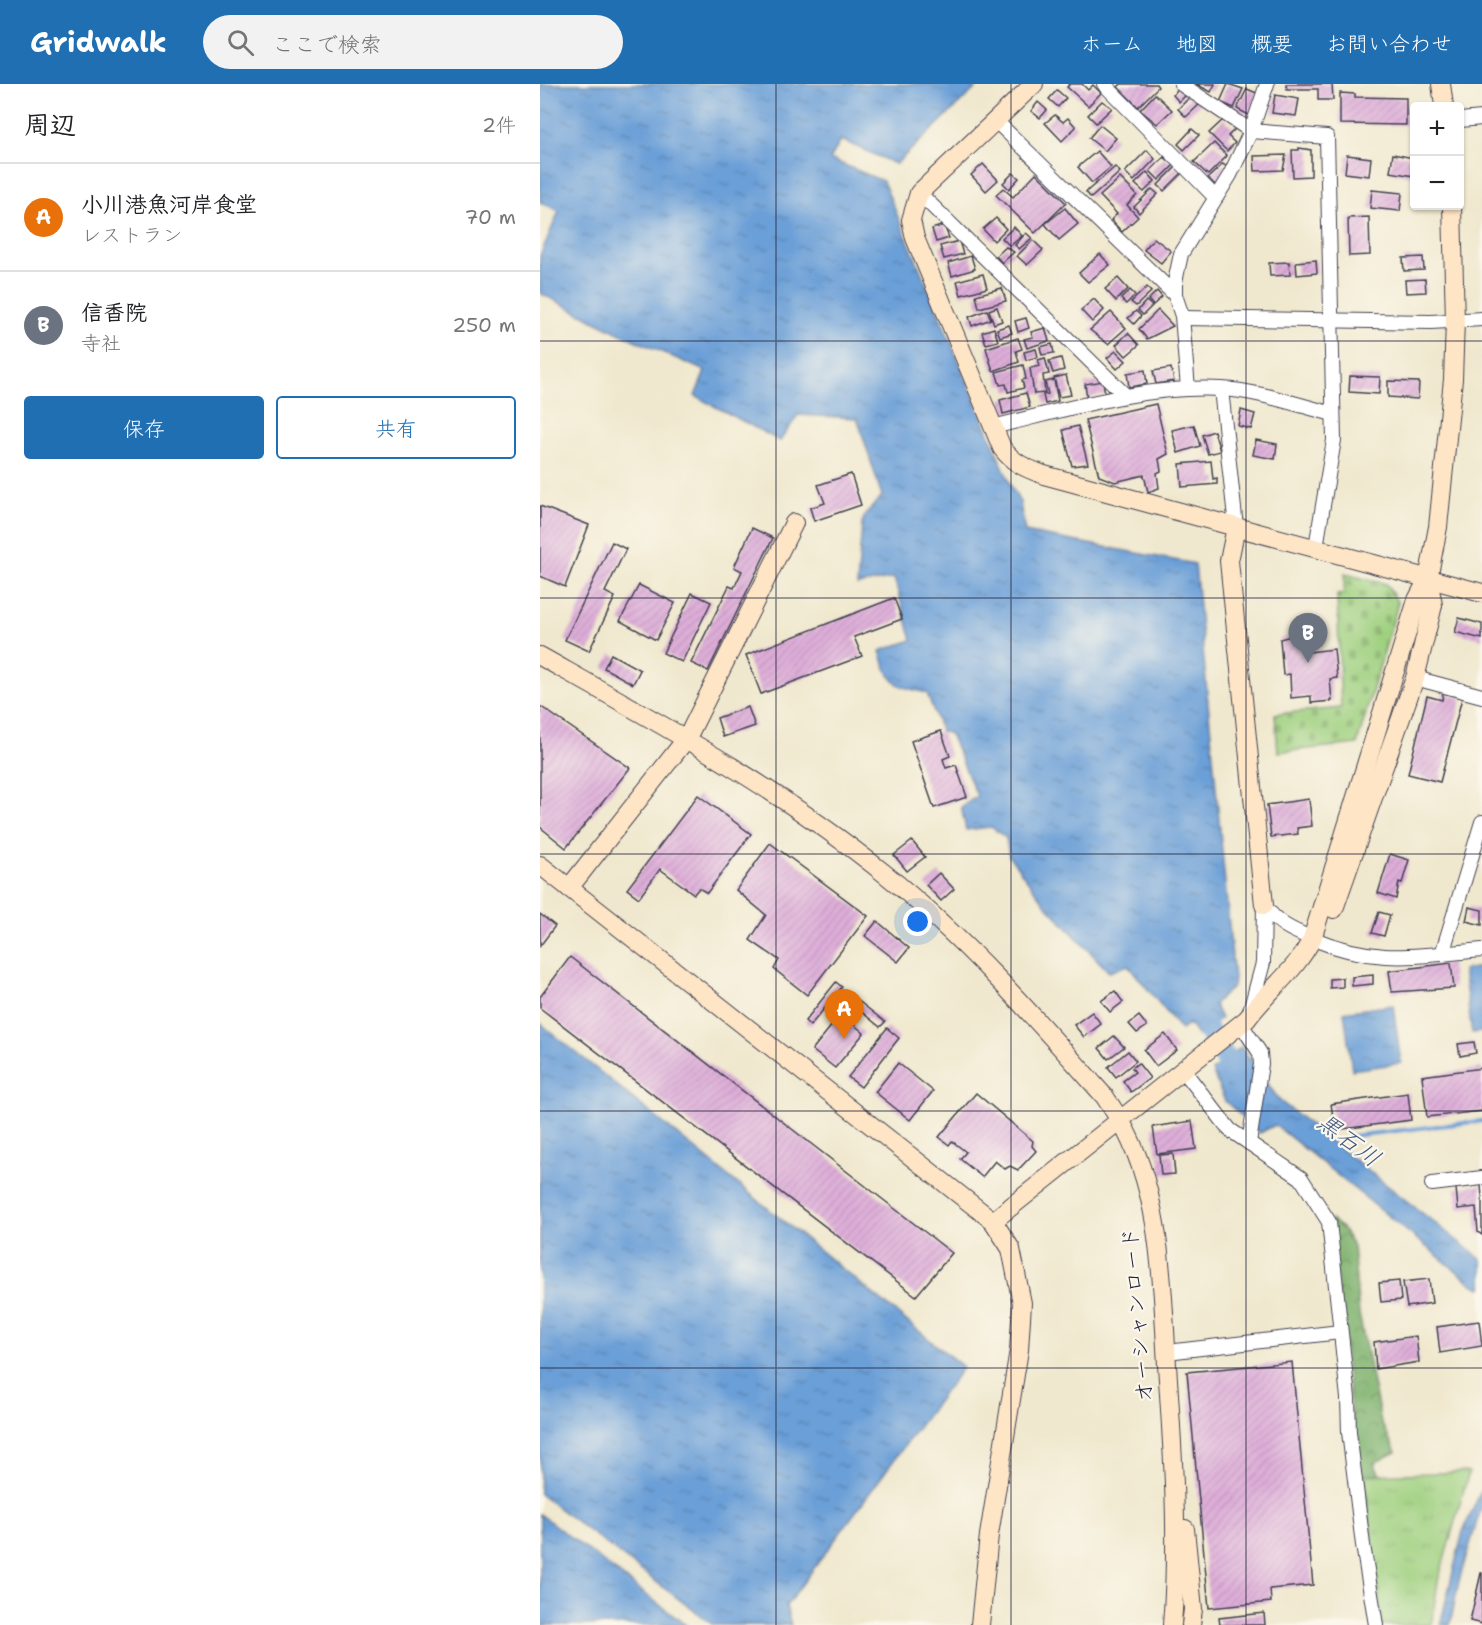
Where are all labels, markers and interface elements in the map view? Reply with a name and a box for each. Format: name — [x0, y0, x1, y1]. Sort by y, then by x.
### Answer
search box — [203, 15, 623, 69]
text: Gridwalk — [30, 23, 167, 61]
icon: search — [224, 26, 257, 59]
text: ここで検索 — [272, 30, 382, 59]
text: ホーム — [1081, 30, 1143, 58]
text: 地図 — [1176, 30, 1218, 58]
text: 概要 — [1251, 30, 1293, 58]
text: お問い合わせ — [1326, 30, 1452, 58]
map controls — [1410, 102, 1464, 210]
button: + — [1410, 102, 1464, 156]
text: 周辺 — [24, 107, 76, 142]
text: 2件 — [482, 112, 516, 138]
button: − — [1410, 156, 1464, 210]
text: 小川港魚河岸食堂 — [81, 190, 257, 219]
text: A — [36, 204, 51, 230]
text: 70 m — [464, 204, 516, 230]
text: レストラン — [81, 222, 183, 248]
text: 信香院 — [81, 298, 147, 327]
text: B — [37, 312, 50, 338]
text: 250 m — [452, 312, 516, 338]
text: 寺社 — [81, 330, 121, 356]
button: 保存 — [24, 396, 264, 459]
button: 共有 — [276, 396, 516, 459]
pin: B — [1288, 614, 1328, 663]
your location — [903, 907, 932, 936]
pin: A — [824, 990, 864, 1039]
water label: 黒石川 — [1311, 1106, 1387, 1174]
street label: オーシャンロード — [1115, 1226, 1159, 1404]

